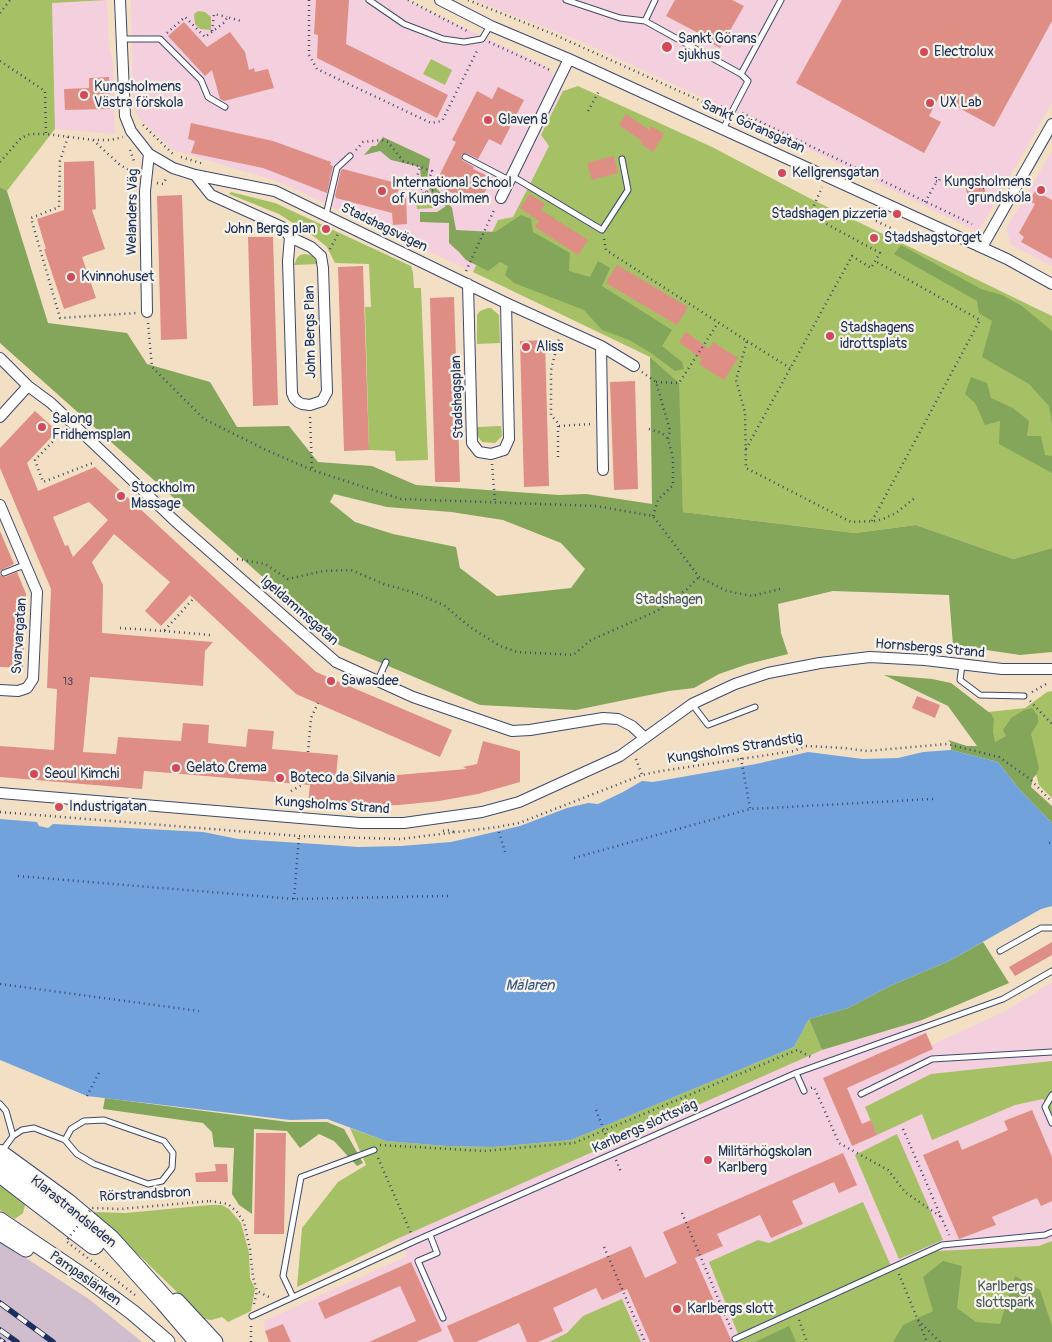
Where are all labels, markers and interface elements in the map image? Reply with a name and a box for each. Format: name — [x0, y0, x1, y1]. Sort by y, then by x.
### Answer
place label: Sankt Görans sjukhus — [678, 31, 757, 64]
marker: Sankt Görans sjukhus — [660, 40, 674, 54]
place label: Electrolux — [934, 44, 994, 60]
marker: Electrolux — [918, 46, 930, 58]
place label: Kungsholmens Västra förskola — [94, 79, 183, 111]
marker: Kungsholmens Västra förskola — [78, 89, 90, 101]
place label: UX Lab — [940, 95, 982, 111]
street label: Sankt Göransgatan — [699, 97, 807, 157]
marker: UX Lab — [924, 97, 936, 109]
place label: Glaven 8 — [498, 112, 548, 128]
marker: Glaven 8 — [482, 114, 494, 126]
place label: Kellgrensgatan — [792, 165, 879, 181]
marker: Kellgrensgatan — [776, 167, 788, 179]
street label: Welanders Väg — [124, 169, 142, 255]
place label: Kungsholmens grundskola — [944, 174, 1031, 206]
place label: International School of Kungsholmen — [392, 175, 512, 208]
marker: Kungsholmens grundskola — [1035, 184, 1047, 196]
marker: International School of Kungsholmen — [376, 185, 388, 197]
street label: Stadshagsvägen — [338, 200, 430, 256]
place label: Stadshagen pizzeria — [771, 206, 887, 222]
marker: Stadshagen pizzeria — [891, 208, 903, 220]
place label: John Bergs plan — [224, 221, 316, 237]
marker: John Bergs plan — [320, 223, 332, 235]
place label: Stadshagstorget — [884, 230, 982, 246]
marker: Stadshagstorget — [868, 232, 880, 244]
place label: Kvinnohuset — [81, 269, 154, 285]
marker: Kvinnohuset — [65, 271, 77, 283]
street label: John Bergs Plan — [302, 285, 320, 379]
place label: Stadshagens idrottsplats — [840, 320, 914, 352]
marker: Stadshagens idrottsplats — [824, 330, 836, 342]
place label: Aliss — [536, 339, 563, 355]
marker: Aliss — [520, 341, 532, 353]
street label: Stadshagsplan — [448, 355, 468, 439]
place label: Salong Fridhemsplan — [52, 411, 131, 444]
marker: Salong Fridhemsplan — [36, 421, 48, 433]
place label: Stockholm Massage — [131, 480, 195, 512]
marker: Stockholm Massage — [115, 490, 127, 502]
street label: Igeldammsgatan — [256, 572, 342, 650]
park label: Stadshagen — [635, 592, 703, 608]
street label: Svarvargatan — [9, 597, 31, 675]
street label: Hornsbergs Strand — [874, 636, 986, 662]
place label: Sawasdee — [341, 673, 399, 689]
house number: 13 — [63, 675, 73, 689]
marker: Sawasdee — [325, 675, 337, 687]
street label: Kungsholms Strandstig — [666, 730, 804, 768]
place label: Gelato Crema — [186, 760, 267, 776]
marker: Gelato Crema — [170, 762, 182, 774]
place label: Seoul Kimchi — [44, 766, 119, 782]
marker: Seoul Kimchi — [28, 768, 40, 780]
place label: Boteco da Silvania — [290, 770, 395, 786]
marker: Boteco da Silvania — [274, 772, 286, 784]
street label: Kungsholms Strand — [274, 794, 390, 818]
place label: Industrigatan — [69, 799, 147, 815]
marker: Industrigatan — [53, 801, 65, 813]
water label: Mälaren — [505, 977, 555, 995]
street label: Karlbergs slottsväg — [590, 1096, 700, 1158]
place label: Militärhögskolan Karlberg — [718, 1144, 812, 1176]
marker: Militärhögskolan Karlberg — [702, 1154, 714, 1166]
street label: Klarastrandsleden — [27, 1172, 119, 1252]
street label: Rörstrandsbron — [99, 1184, 191, 1206]
street label: Pampaslänken — [46, 1248, 124, 1310]
park label: Karlbergs slottspark — [976, 1279, 1034, 1311]
place label: Karlbergs slott — [687, 1301, 774, 1317]
marker: Karlbergs slott — [671, 1303, 683, 1315]

